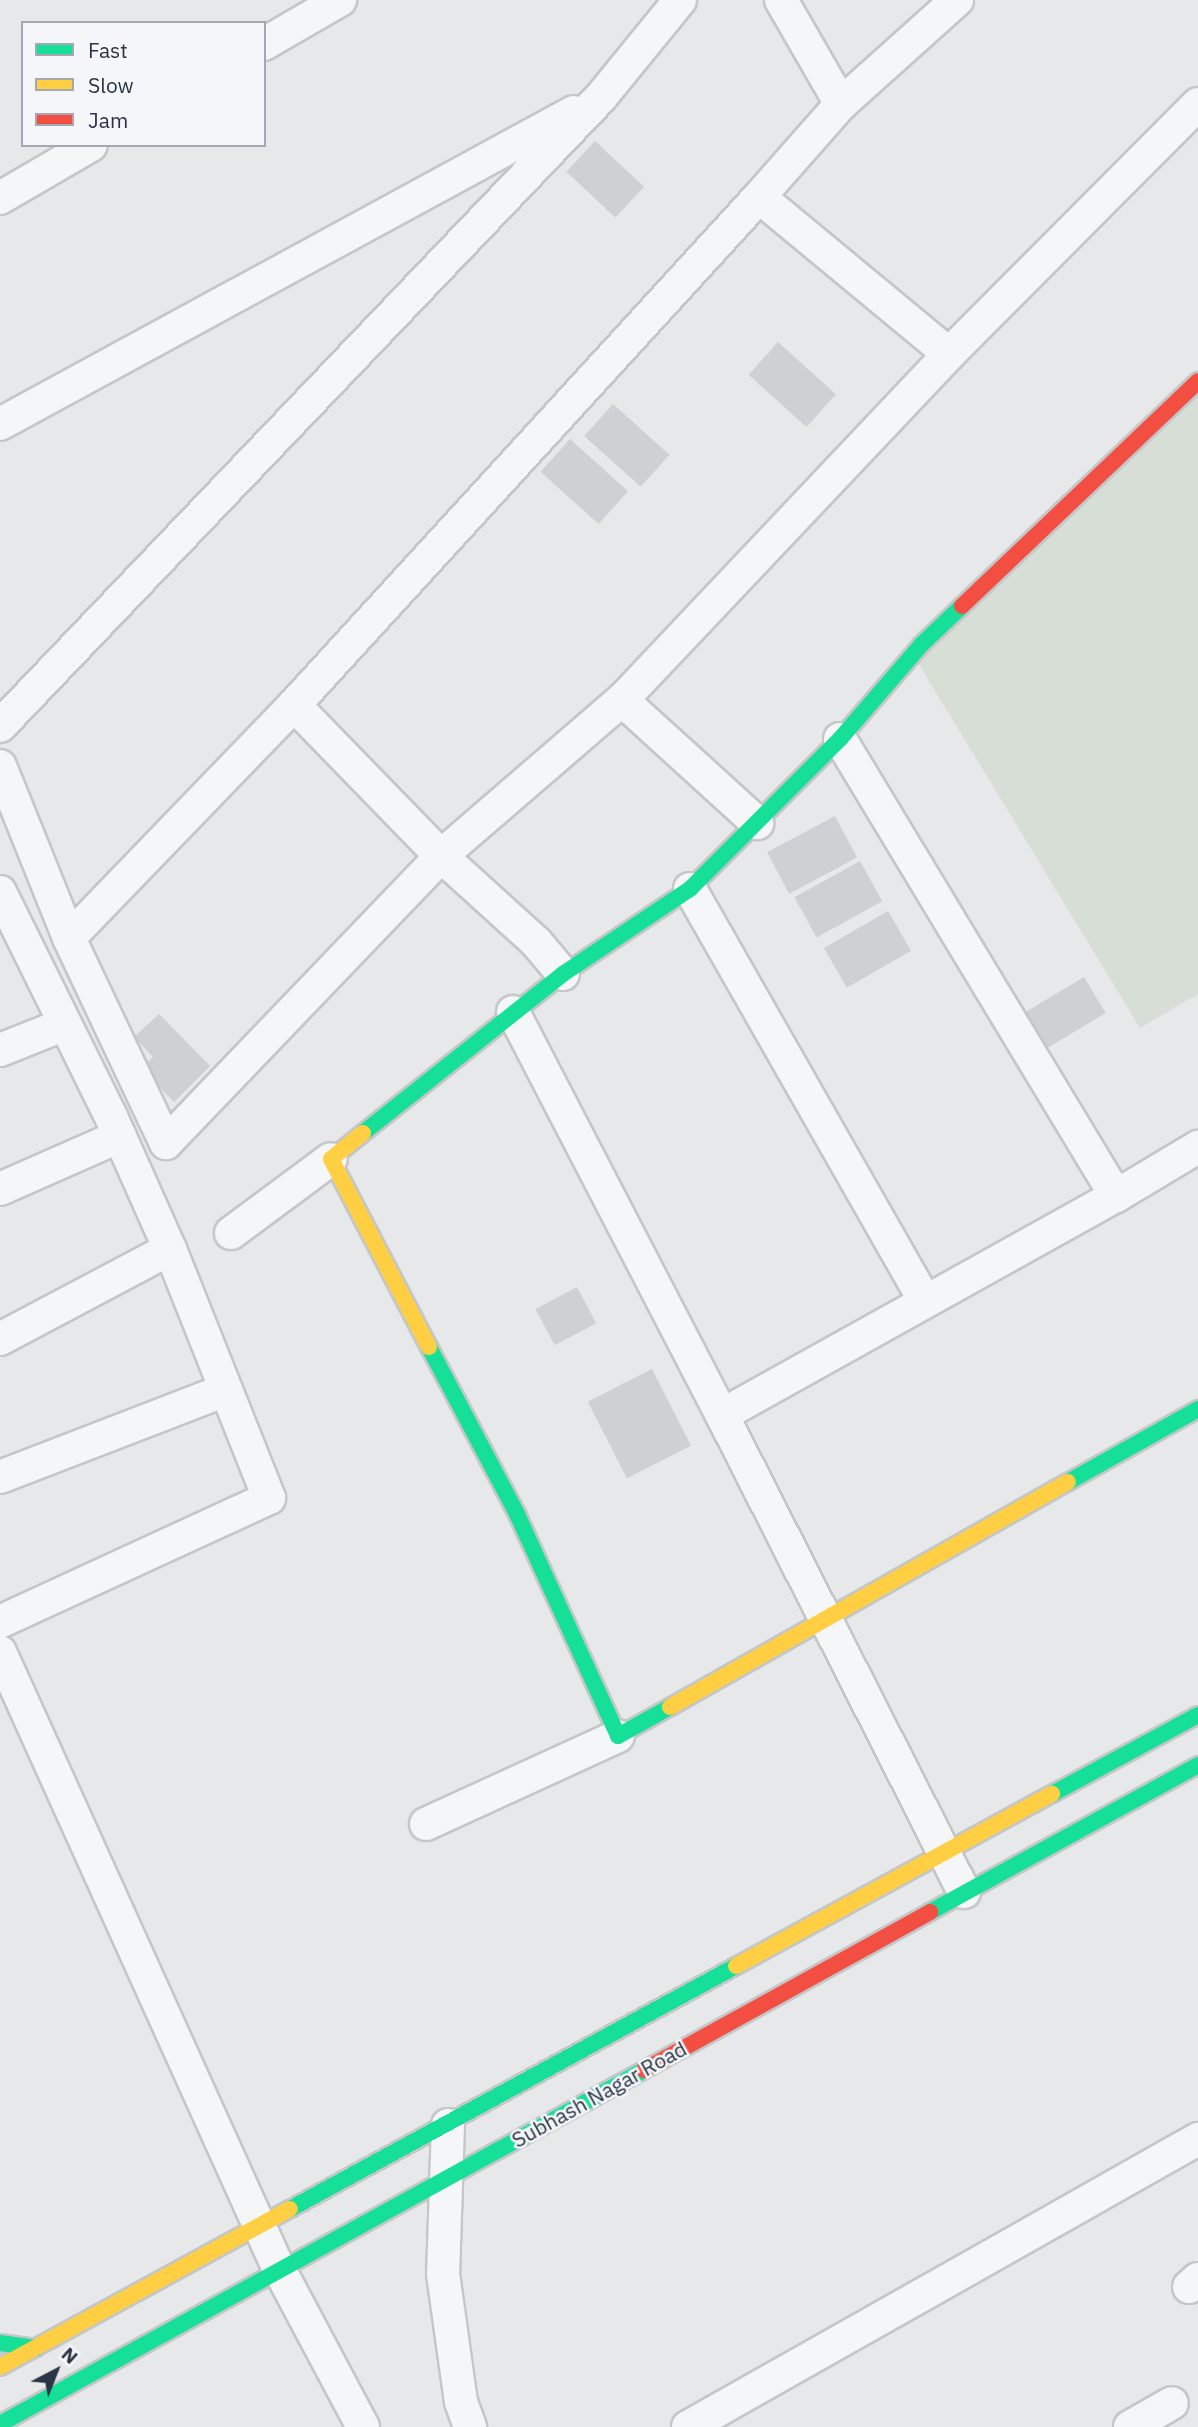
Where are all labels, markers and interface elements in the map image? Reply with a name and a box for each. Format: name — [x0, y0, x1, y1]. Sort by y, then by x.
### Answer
legend — [21, 21, 266, 147]
text: Fast — [88, 36, 128, 64]
text: Slow — [88, 71, 134, 99]
text: Jam — [88, 106, 128, 134]
street label: Subhash Nagar Road — [507, 2036, 691, 2152]
north arrow — [21, 2336, 91, 2406]
text: N — [57, 2342, 83, 2369]

